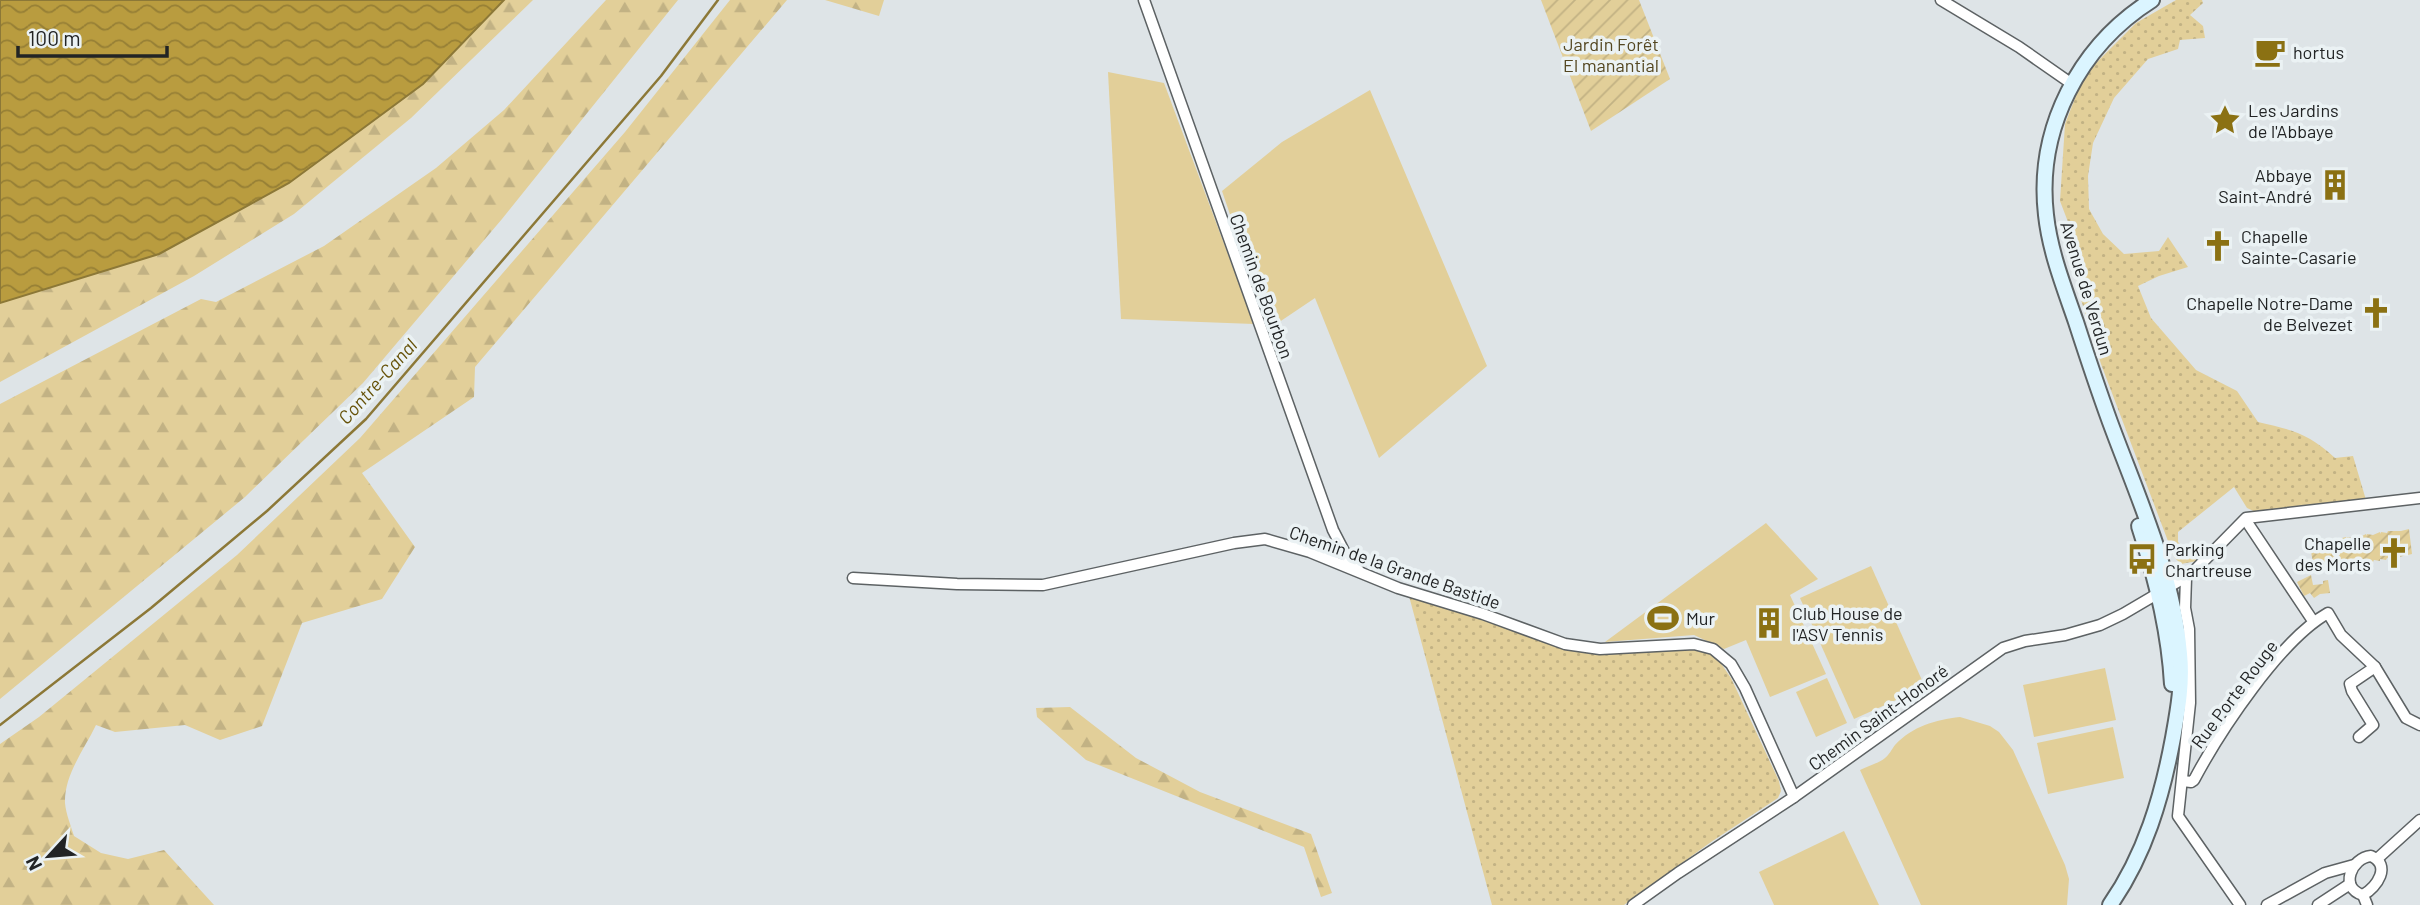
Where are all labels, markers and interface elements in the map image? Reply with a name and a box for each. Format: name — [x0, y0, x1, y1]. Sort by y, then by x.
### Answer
scale bar — [18, 14, 166, 58]
text: 100 m — [28, 25, 81, 50]
park label: Jardin Forêt El manantial — [1563, 33, 1659, 76]
cafe icon: hortus — [2253, 35, 2287, 69]
place label: hortus — [2293, 41, 2344, 63]
place label: Les Jardins de l'Abbaye — [2248, 99, 2339, 142]
place icon: Les Jardins de l'Abbaye — [2208, 103, 2242, 137]
place label: Abbaye Saint-André — [2218, 164, 2312, 207]
building icon: Abbaye Saint-André — [2318, 168, 2352, 202]
street label: Chemin de Bourbon — [1226, 211, 1298, 361]
street label: Avenue de Verdun — [2056, 218, 2118, 358]
place label: Chapelle Sainte-Casarie — [2241, 225, 2357, 268]
church icon: Chapelle Sainte-Casarie — [2201, 229, 2235, 263]
place label: Chapelle Notre-Dame de Belvezet — [2186, 292, 2353, 335]
church icon: Chapelle Notre-Dame de Belvezet — [2359, 296, 2393, 330]
water label: Contre-Canal — [333, 333, 422, 428]
street label: Chemin de la Grande Bastide — [1287, 520, 1503, 614]
place label: Chapelle des Morts — [2295, 532, 2371, 575]
church icon: Chapelle des Morts — [2377, 536, 2411, 570]
place label: Parking Chartreuse — [2165, 538, 2252, 581]
bus stop icon: Parking Chartreuse — [2125, 542, 2159, 576]
sports icon: Mur — [1646, 601, 1680, 635]
place label: Club House de l'ASV Tennis — [1792, 602, 1903, 645]
building icon: Club House de l'ASV Tennis — [1752, 606, 1786, 640]
place label: Mur — [1686, 607, 1716, 629]
street label: Rue Porte Rouge — [2186, 635, 2282, 753]
street label: Chemin Saint-Honoré — [1804, 659, 1952, 775]
north arrow — [14, 821, 84, 891]
text: N — [20, 853, 46, 874]

